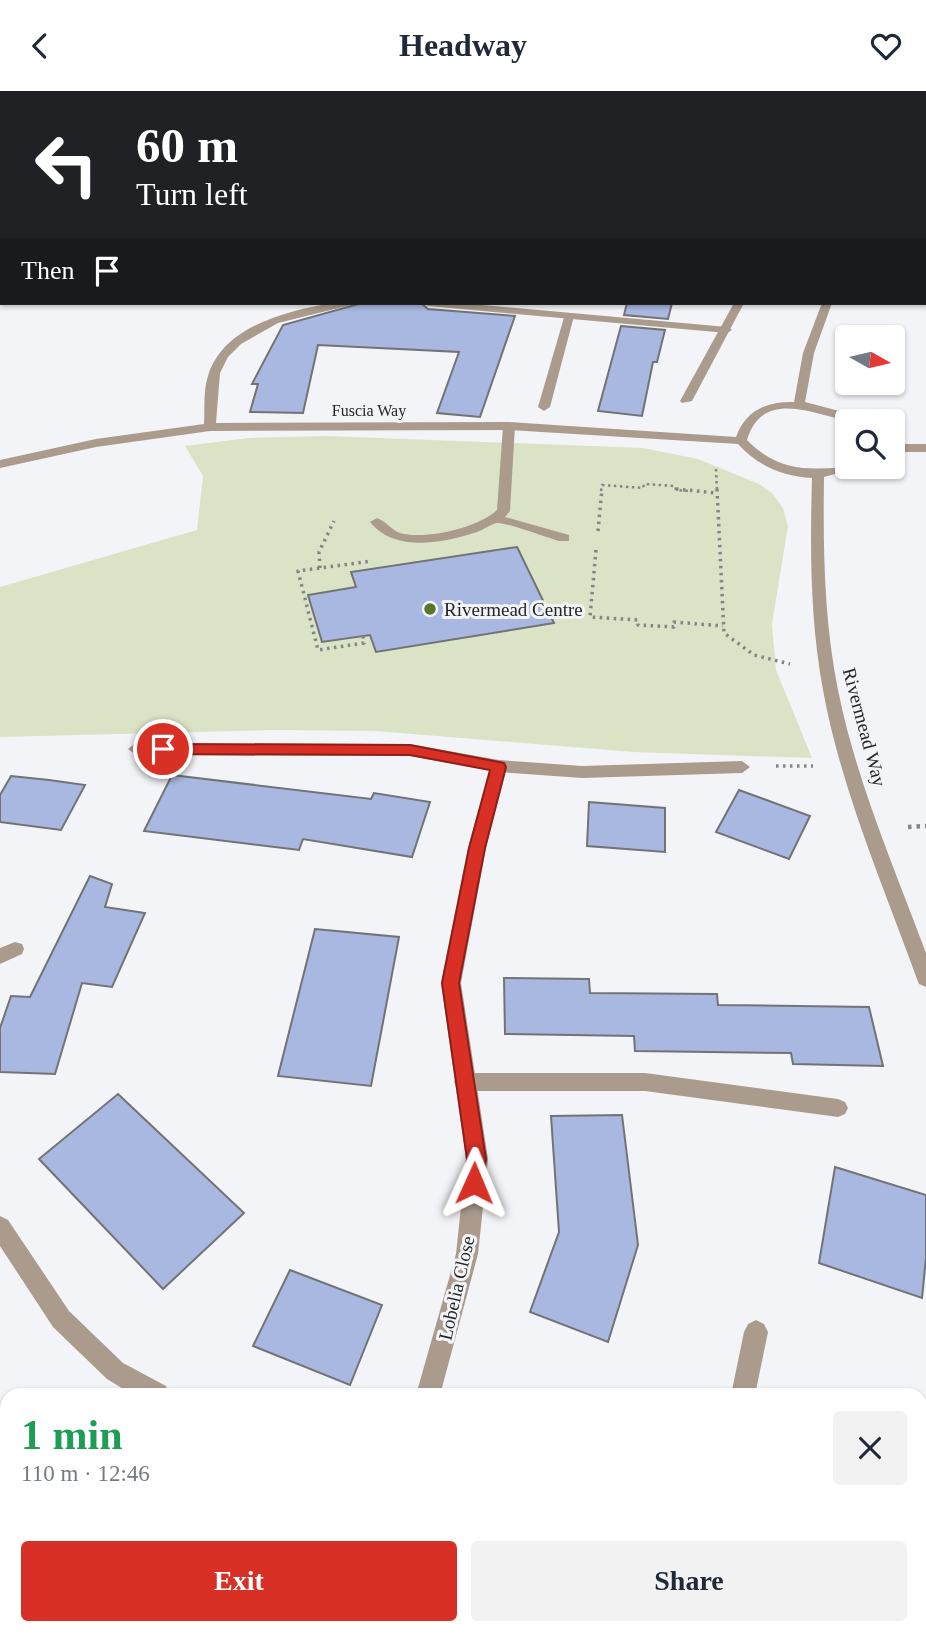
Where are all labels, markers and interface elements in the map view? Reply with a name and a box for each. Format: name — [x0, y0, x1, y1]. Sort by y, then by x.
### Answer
icon: back — [21, 27, 59, 65]
text: Headway — [399, 27, 527, 63]
icon: heart — [867, 27, 905, 65]
text: 60 m — [136, 118, 238, 173]
icon: left — [21, 119, 112, 210]
text: Turn left — [136, 176, 248, 212]
icon: arrive — [88, 252, 126, 290]
text: Then — [21, 256, 74, 285]
north arrow — [835, 325, 905, 395]
map controls — [835, 325, 905, 479]
street label: Fuscia Way — [332, 402, 406, 420]
button: search — [835, 409, 905, 479]
place label: Rivermead Centre — [444, 599, 583, 620]
marker: Rivermead Centre — [422, 601, 438, 617]
street label: Rivermead Way — [839, 665, 891, 789]
pin — [133, 719, 193, 779]
icon: arrive — [144, 730, 182, 768]
position arrow — [437, 1146, 511, 1220]
street label: Lobelia Close — [434, 1234, 479, 1342]
button: close — [833, 1411, 907, 1485]
text: 1 min — [21, 1412, 123, 1458]
text: 110 m · 12:46 — [21, 1461, 150, 1486]
button: Exit — [21, 1541, 457, 1621]
button: Share — [471, 1541, 907, 1621]

